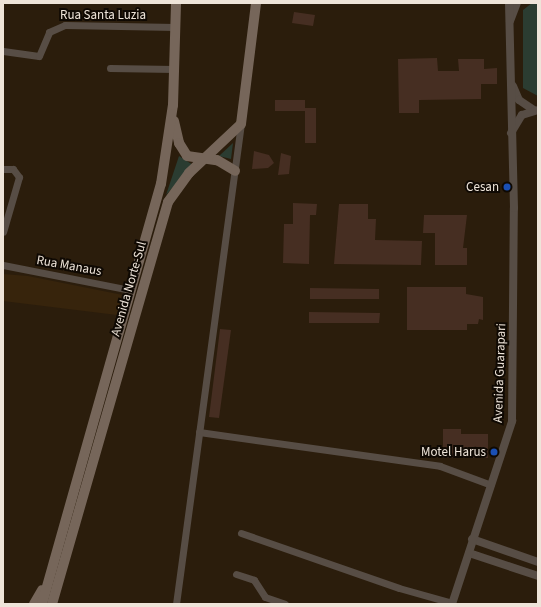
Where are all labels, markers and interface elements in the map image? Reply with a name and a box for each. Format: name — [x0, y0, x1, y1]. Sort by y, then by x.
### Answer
street label: Rua Santa Luzia — [60, 7, 146, 23]
place label: Cesan — [466, 179, 499, 195]
marker: Cesan — [502, 182, 512, 192]
street label: Avenida Norte-Sul — [108, 240, 150, 338]
street label: Rua Manaus — [35, 253, 103, 279]
street label: Avenida Guarapari — [490, 323, 510, 423]
place label: Motel Harus — [421, 444, 486, 460]
marker: Motel Harus — [489, 447, 499, 457]

